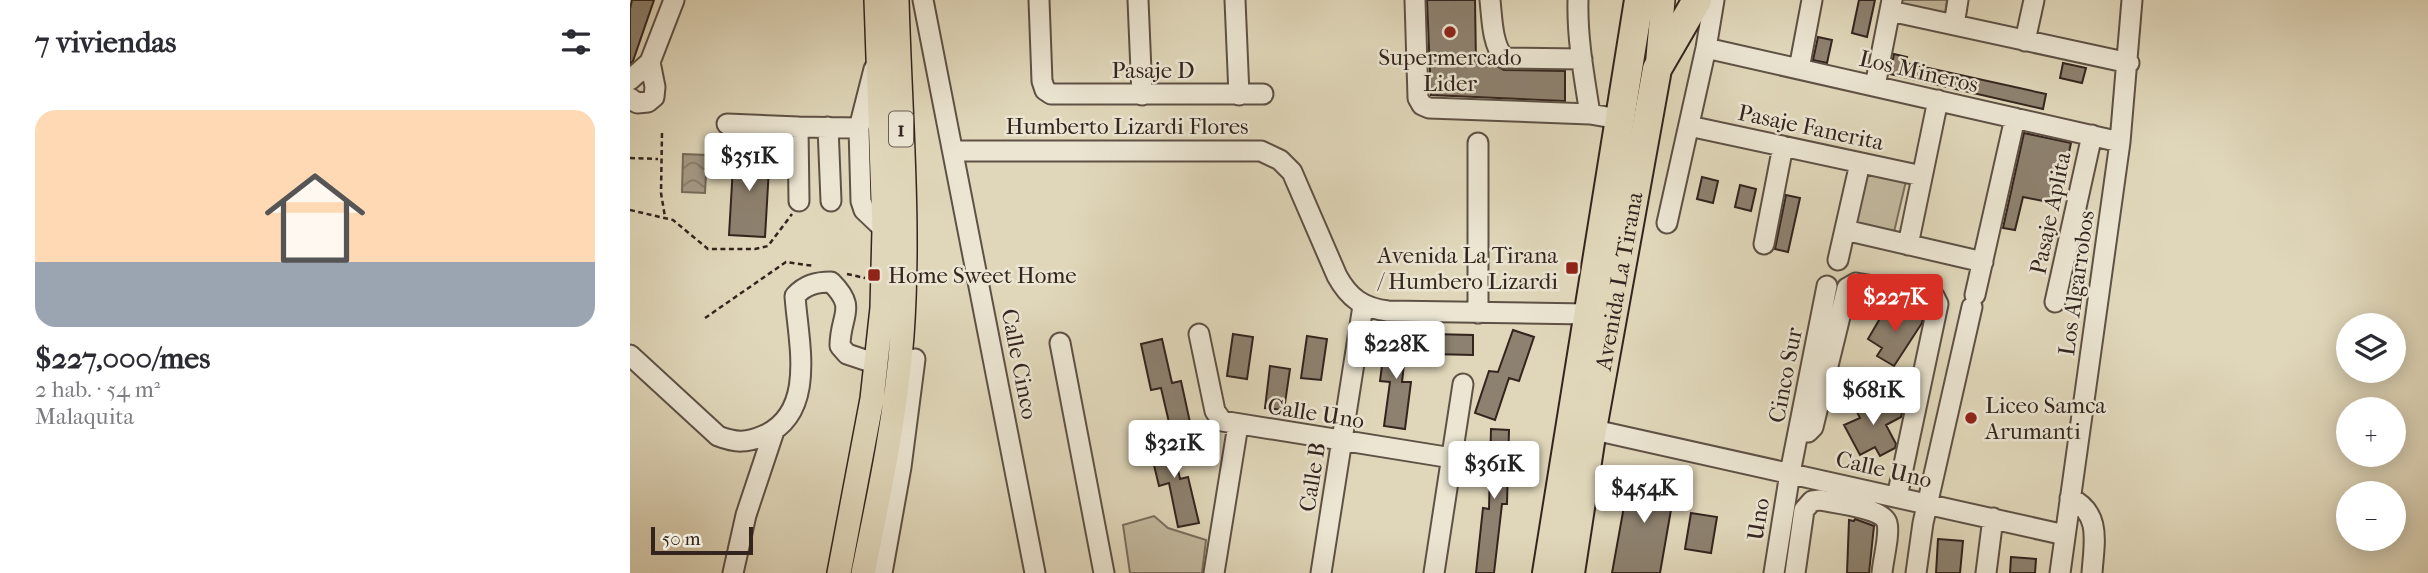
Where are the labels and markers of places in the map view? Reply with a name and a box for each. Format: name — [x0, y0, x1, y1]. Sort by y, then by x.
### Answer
marker: Supermercado Lider — [1442, 24, 1458, 40]
place label: Supermercado Lider — [1378, 44, 1522, 97]
pin: $351K — [700, 134, 798, 193]
place label: Avenida La Tirana / Humbero Lizardi — [1376, 242, 1558, 295]
marker: Avenida La Tirana / Humbero Lizardi — [1564, 260, 1580, 276]
place label: Home Sweet Home — [888, 262, 1077, 289]
marker: Home Sweet Home — [866, 267, 882, 283]
pin: $227K — [1846, 274, 1944, 334]
pin: $228K — [1347, 322, 1445, 381]
pin: $681K — [1824, 368, 1922, 427]
place label: Liceo Samca Arumanti — [1984, 392, 2106, 445]
marker: Liceo Samca Arumanti — [1963, 410, 1979, 426]
pin: $321K — [1125, 420, 1223, 480]
pin: $361K — [1445, 442, 1543, 501]
pin: $454K — [1595, 466, 1693, 525]

